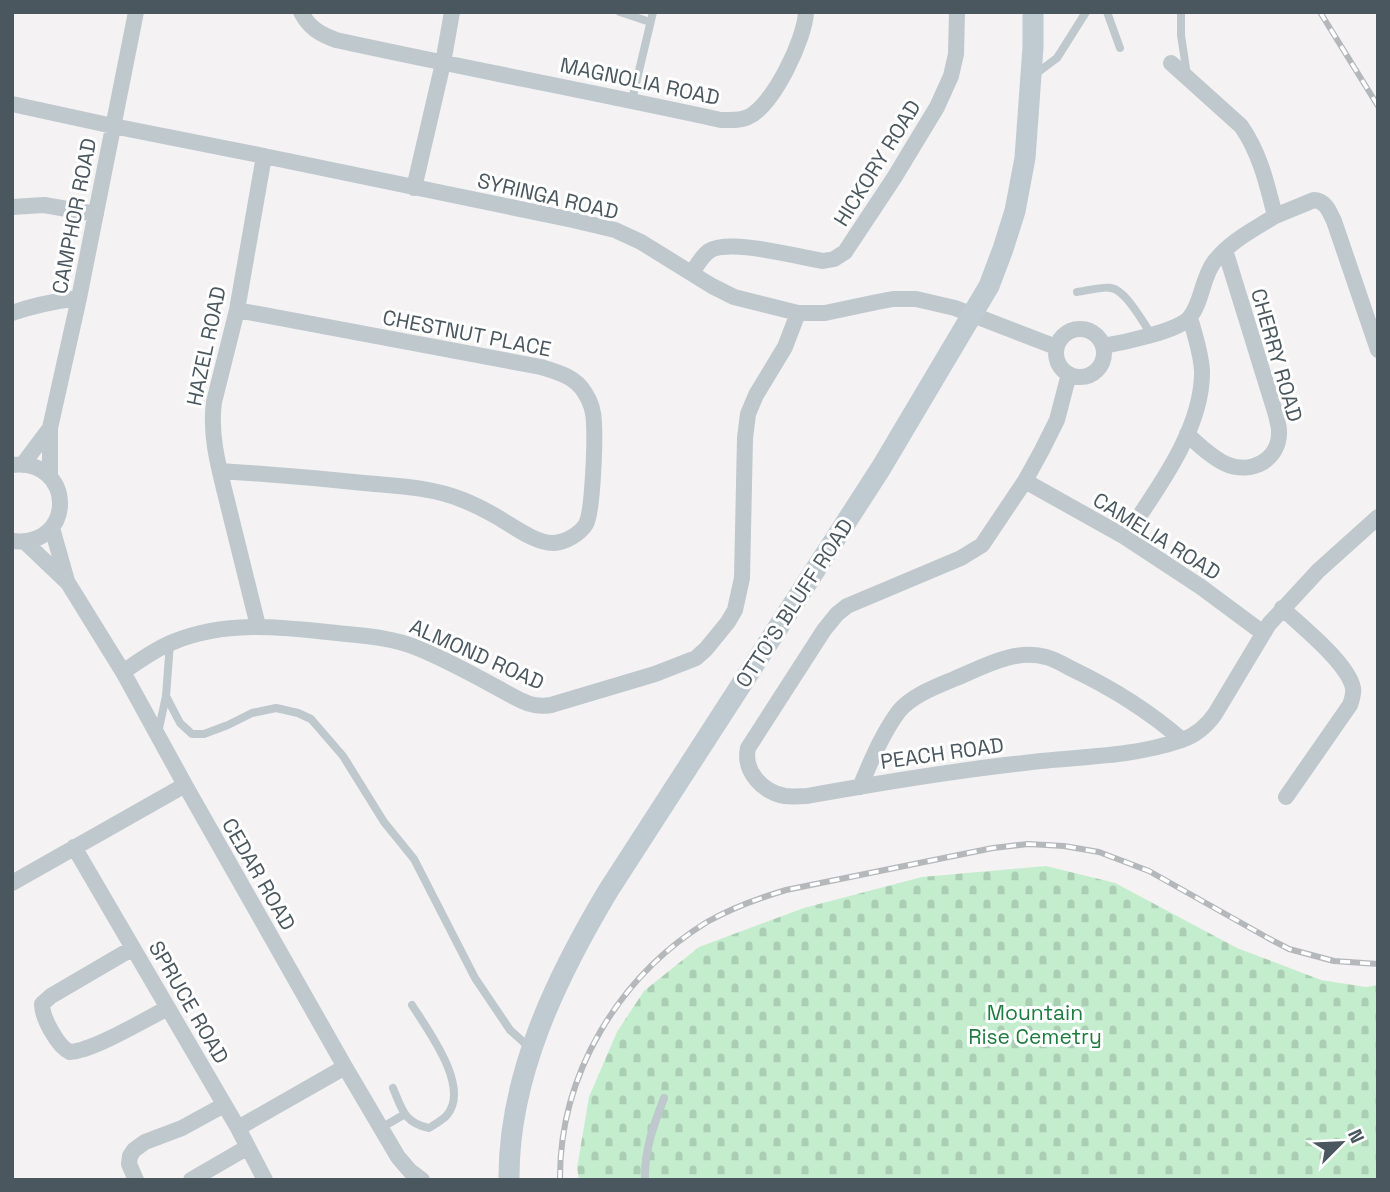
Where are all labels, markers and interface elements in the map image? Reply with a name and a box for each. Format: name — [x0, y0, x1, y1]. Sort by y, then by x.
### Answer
street label: MAGNOLIA ROAD — [558, 51, 722, 111]
street label: HICKORY ROAD — [827, 95, 927, 231]
street label: CAMPHOR ROAD — [46, 136, 102, 296]
street label: SYRINGA ROAD — [475, 167, 621, 225]
street label: HAZEL ROAD — [180, 284, 232, 408]
street label: CHERRY ROAD — [1245, 285, 1309, 425]
street label: CHESTNUT PLACE — [380, 303, 554, 363]
street label: CAMELIA ROAD — [1088, 486, 1226, 586]
street label: OTTO'S BLUFF ROAD — [729, 513, 859, 693]
street label: ALMOND ROAD — [406, 612, 548, 696]
street label: PEACH ROAD — [879, 731, 1005, 775]
street label: CEDAR ROAD — [216, 813, 302, 935]
street label: SPRUCE ROAD — [143, 936, 235, 1068]
park label: Mountain Rise Cemetry — [968, 999, 1102, 1050]
north arrow — [1306, 1108, 1376, 1178]
text: N — [1342, 1125, 1370, 1147]

